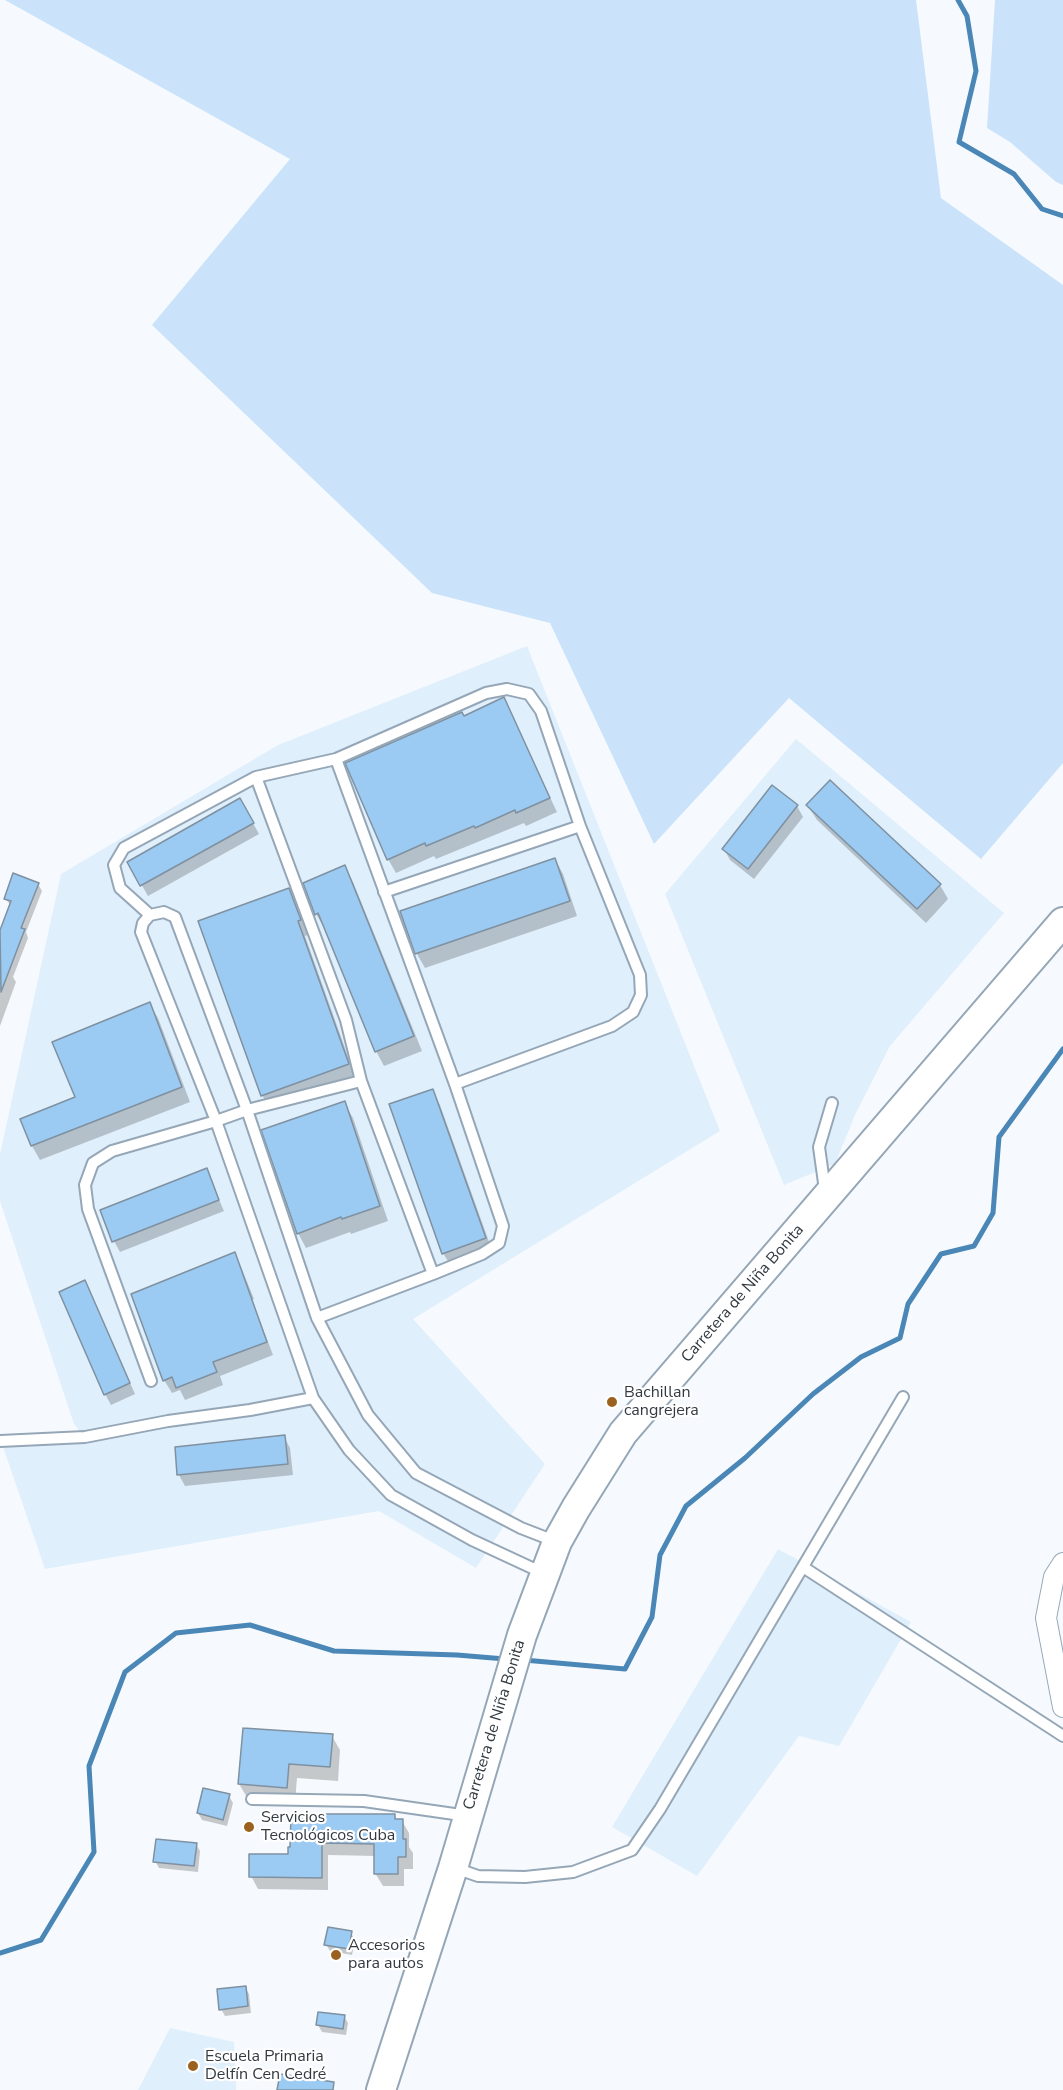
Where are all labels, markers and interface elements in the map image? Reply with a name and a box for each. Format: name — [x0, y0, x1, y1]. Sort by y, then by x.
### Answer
street label: Carretera de Niña Bonita — [678, 1221, 808, 1367]
place label: Bachillan cangrejera — [624, 1383, 699, 1421]
marker: Bachillan cangrejera — [605, 1395, 619, 1409]
street label: Carretera de Niña Bonita — [460, 1638, 530, 1812]
place label: Servicios Tecnológicos Cuba — [261, 1808, 395, 1846]
marker: Servicios Tecnológicos Cuba — [242, 1820, 256, 1834]
place label: Accesorios para autos — [348, 1936, 425, 1974]
marker: Accesorios para autos — [329, 1948, 343, 1962]
place label: Escuela Primaria Delfín Cen Cedré — [205, 2047, 326, 2085]
marker: Escuela Primaria Delfín Cen Cedré — [186, 2059, 200, 2073]

